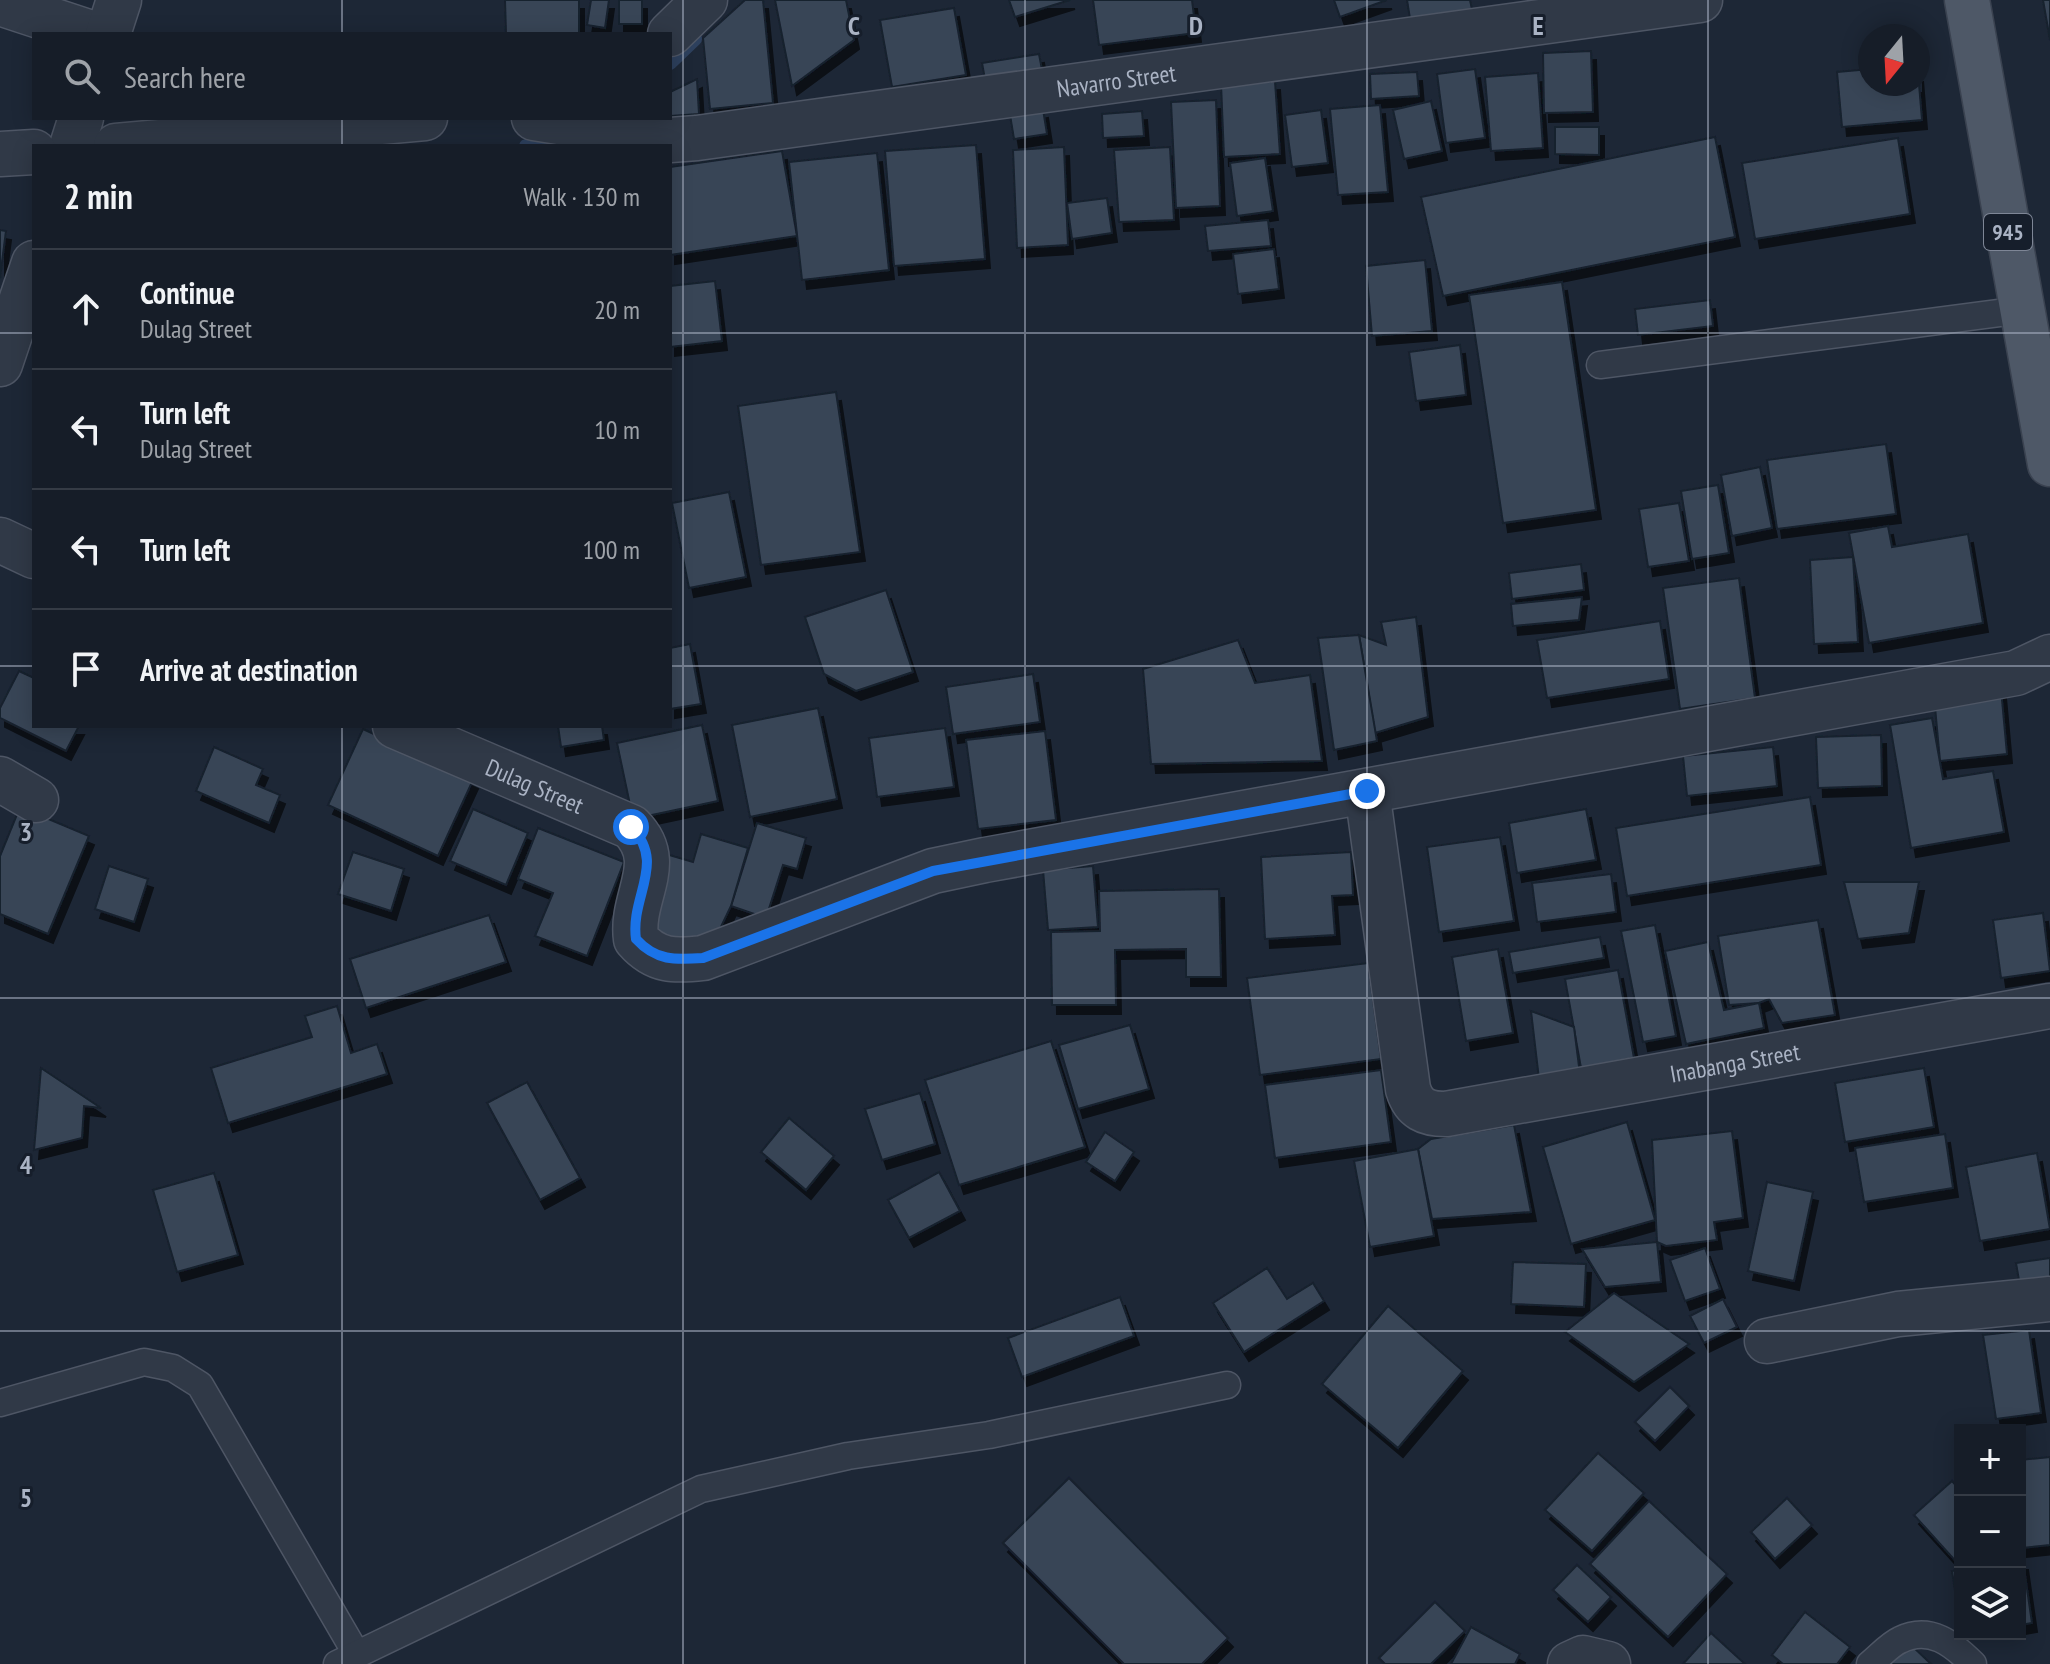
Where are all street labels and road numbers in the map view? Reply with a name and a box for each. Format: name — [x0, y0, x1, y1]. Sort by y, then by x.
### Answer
street label: Navarro Street — [1055, 57, 1178, 104]
road number: 945 — [1984, 214, 2032, 250]
street label: Dulag Street — [481, 751, 589, 821]
street label: Inabanga Street — [1667, 1035, 1802, 1089]

